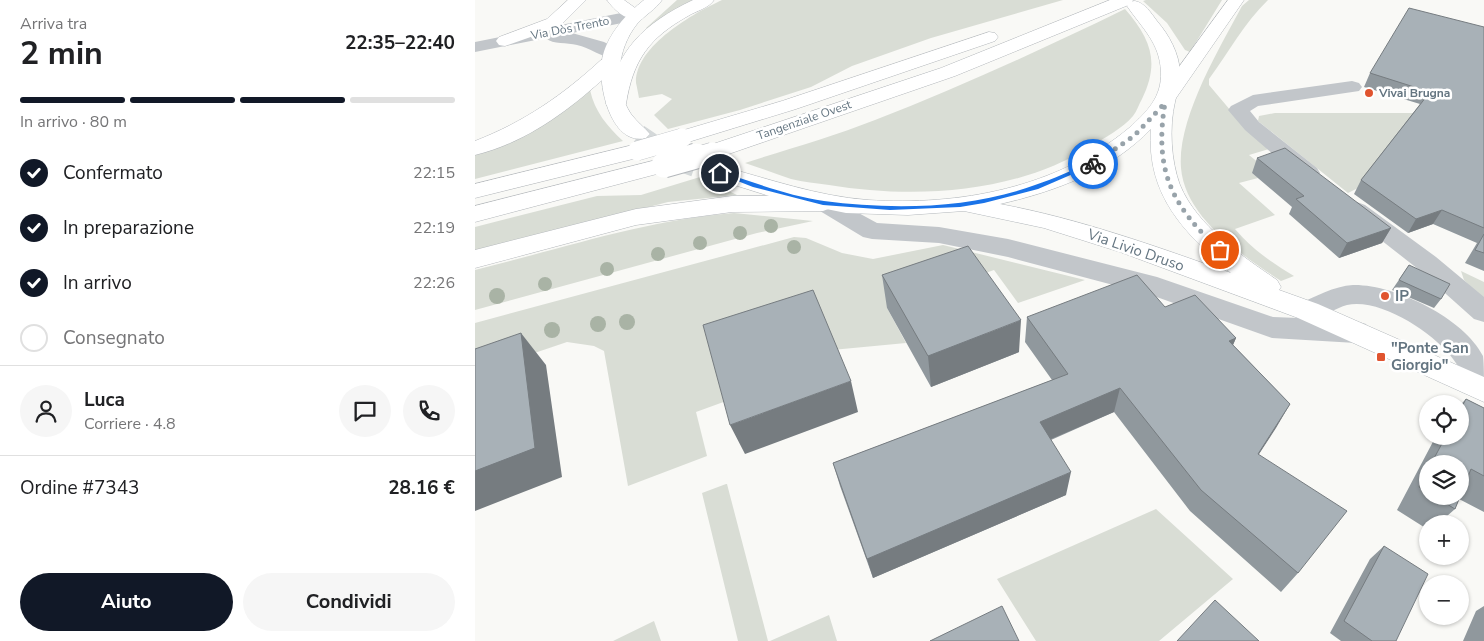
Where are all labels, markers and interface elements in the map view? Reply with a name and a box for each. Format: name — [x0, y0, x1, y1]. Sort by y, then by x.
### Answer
text: Arriva tra — [20, 13, 87, 35]
street label: Via Dòs Trento — [528, 13, 611, 44]
text: 22:35–22:40 — [345, 30, 455, 56]
text: 2 min — [20, 32, 103, 75]
place label: Vivai Brugna — [1378, 85, 1450, 101]
marker: Vivai Brugna — [1363, 87, 1375, 99]
street label: Tangenziale Ovest — [755, 96, 854, 144]
text: In arrivo · 80 m — [20, 111, 127, 133]
courier — [1068, 139, 1118, 189]
icon: bike — [1079, 150, 1107, 178]
pin — [699, 152, 741, 194]
icon: check — [20, 159, 48, 187]
icon: home — [706, 159, 734, 187]
text: Confermato — [63, 160, 163, 186]
text: 22:15 — [413, 162, 455, 184]
icon: check — [20, 214, 48, 242]
text: In preparazione — [63, 215, 194, 241]
text: 22:19 — [413, 217, 455, 239]
street label: Via Livio Druso — [1084, 224, 1187, 276]
pin — [1199, 229, 1241, 271]
icon: bag — [1206, 236, 1234, 264]
icon: check — [20, 269, 48, 297]
text: In arrivo — [63, 270, 132, 296]
text: 22:26 — [413, 272, 455, 294]
place label: IP — [1395, 286, 1409, 306]
marker: IP — [1379, 290, 1391, 302]
text: Consegnato — [63, 325, 165, 351]
place label: "Ponte San Giorgio" — [1391, 338, 1469, 375]
marker: "Ponte San Giorgio" — [1375, 351, 1387, 363]
button: person — [20, 385, 72, 437]
button: chat — [339, 385, 391, 437]
button: phone — [403, 385, 455, 437]
text: Luca — [84, 387, 125, 413]
map controls — [1419, 395, 1469, 625]
button: locate — [1419, 395, 1469, 445]
text: Corriere · 4.8 — [84, 413, 176, 435]
button: layers — [1419, 455, 1469, 505]
text: Ordine #7343 — [20, 475, 140, 501]
text: 28.16 € — [388, 475, 455, 501]
button: + — [1419, 515, 1469, 565]
button: Aiuto — [20, 573, 233, 631]
button: Condividi — [243, 573, 455, 631]
button: − — [1419, 575, 1469, 625]

